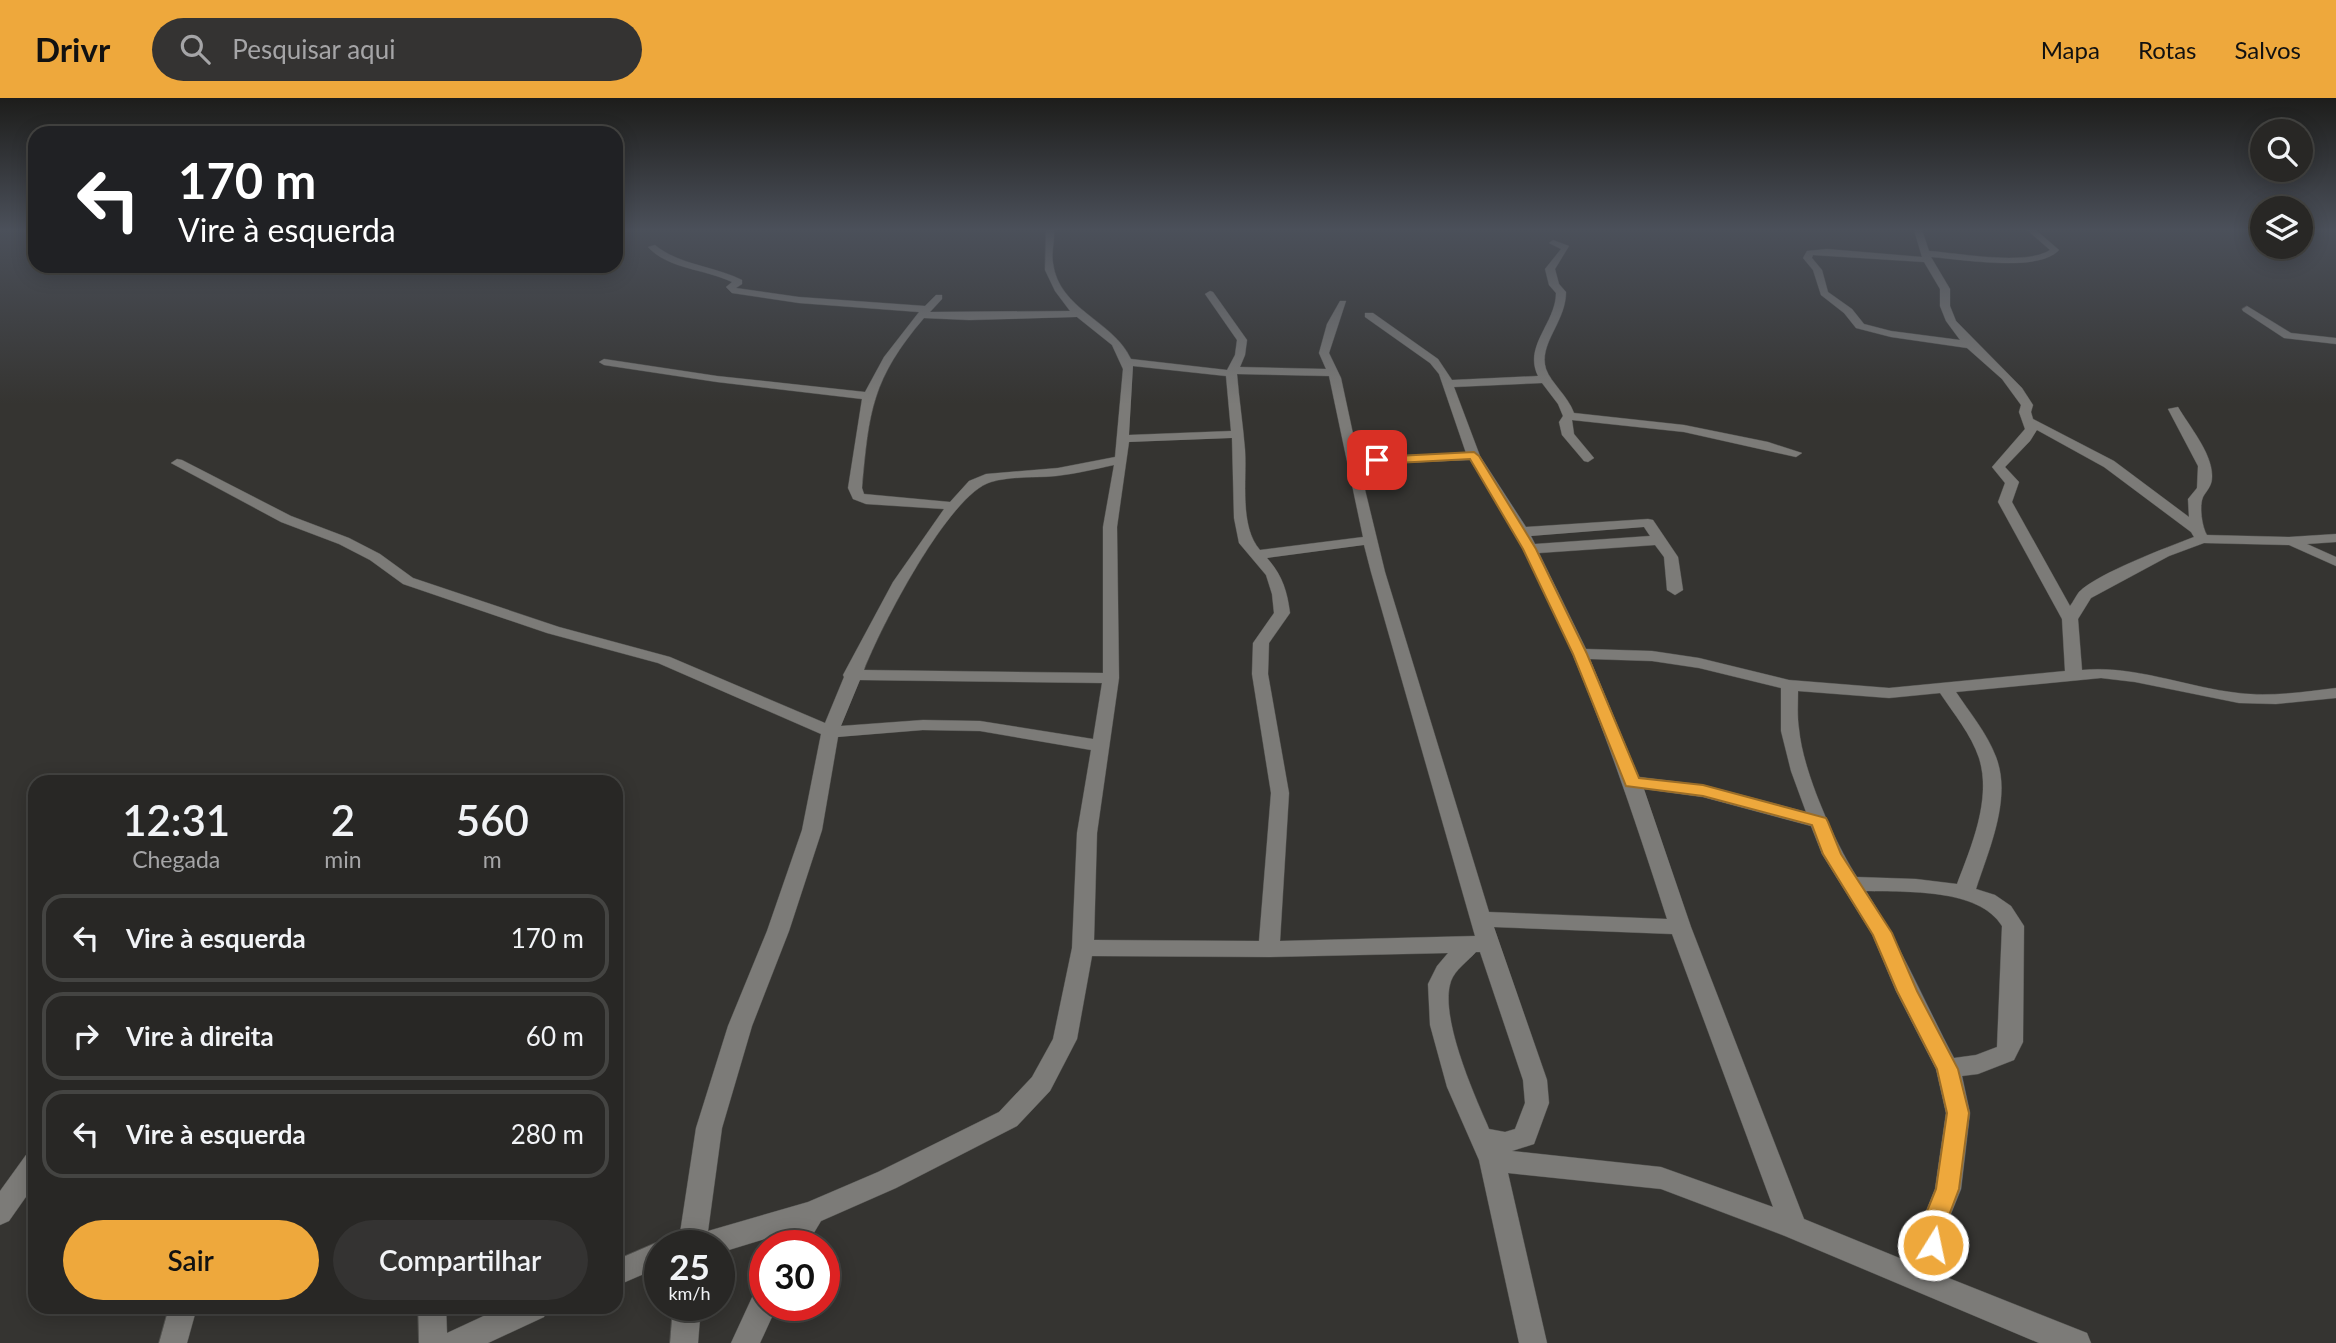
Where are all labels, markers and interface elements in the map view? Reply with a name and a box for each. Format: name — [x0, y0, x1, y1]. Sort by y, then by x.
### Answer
search box — [152, 18, 642, 81]
text: Drivr — [35, 29, 110, 69]
icon: search — [176, 30, 214, 68]
text: Pesquisar aqui — [232, 33, 395, 65]
text: Mapa — [2041, 35, 2100, 64]
text: Rotas — [2138, 35, 2197, 64]
text: Salvos — [2235, 35, 2301, 64]
map controls — [2250, 119, 2313, 259]
button: search — [2250, 119, 2313, 182]
text: 170 m — [178, 151, 316, 209]
icon: left — [63, 154, 154, 245]
button: layers — [2250, 196, 2313, 259]
text: Vire à esquerda — [178, 210, 396, 249]
pin — [1347, 430, 1407, 490]
icon: arrive — [1358, 441, 1396, 479]
text: 12:31 — [122, 795, 230, 845]
text: 2 — [331, 795, 355, 845]
text: 560 — [456, 795, 529, 845]
text: Chegada — [132, 845, 220, 873]
text: min — [324, 845, 362, 873]
text: m — [483, 845, 502, 873]
icon: left — [67, 919, 105, 957]
text: Vire à esquerda — [126, 922, 306, 954]
text: 170 m — [511, 922, 584, 954]
icon: right — [67, 1017, 105, 1055]
text: Vire à direita — [126, 1020, 274, 1052]
text: 60 m — [526, 1020, 584, 1052]
icon: left — [67, 1115, 105, 1153]
text: Vire à esquerda — [126, 1118, 306, 1150]
text: 280 m — [511, 1118, 584, 1150]
position arrow — [1896, 1208, 1970, 1282]
button: Sair — [63, 1220, 319, 1300]
button: Compartilhar — [333, 1220, 588, 1300]
speed limit sign: 30 — [749, 1230, 840, 1321]
text: 25 — [669, 1245, 710, 1287]
text: km/h — [668, 1282, 711, 1304]

